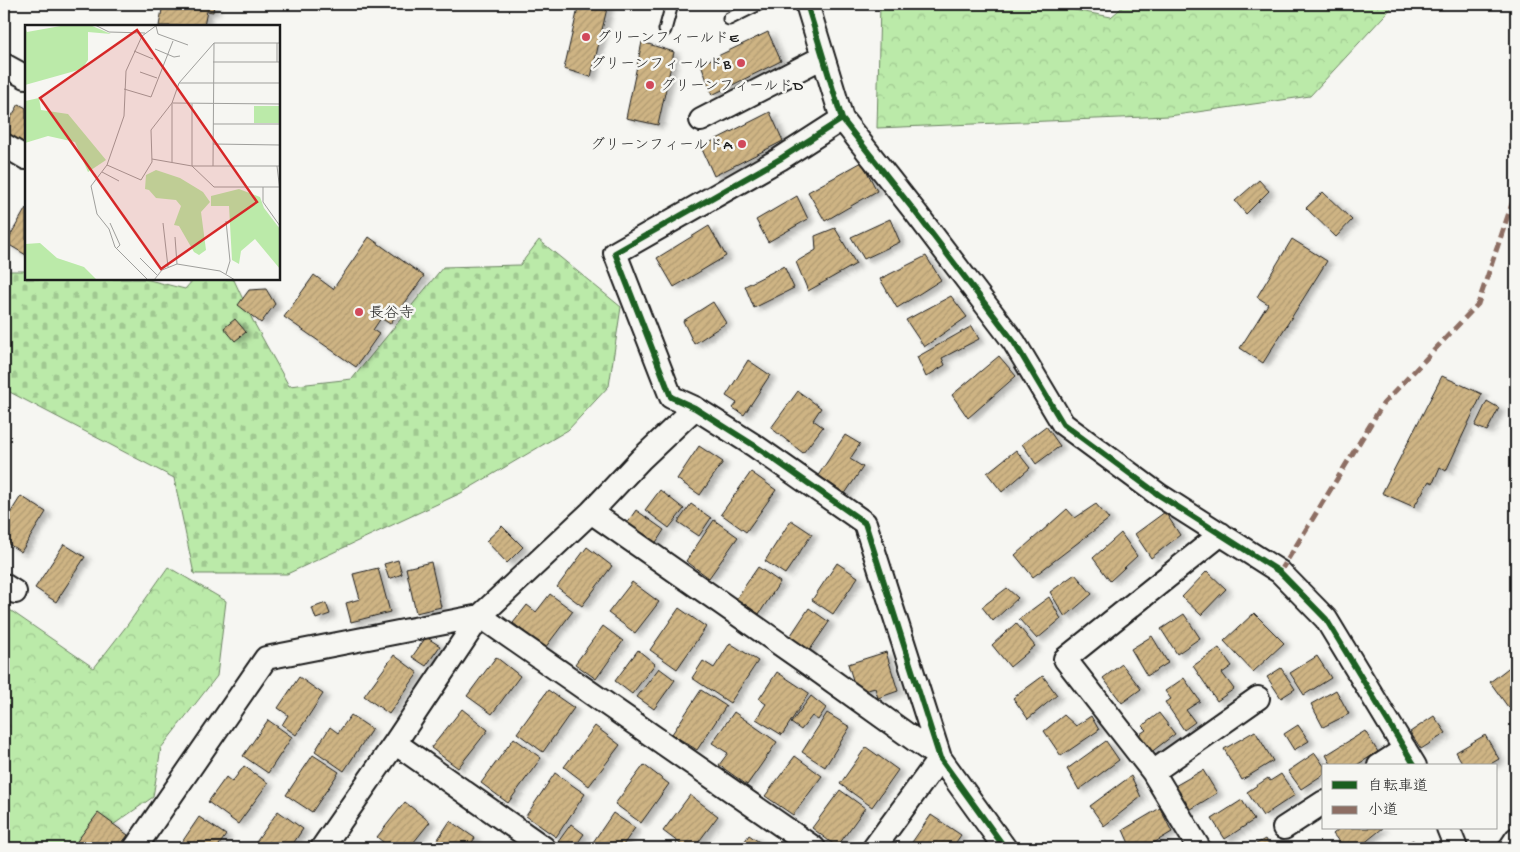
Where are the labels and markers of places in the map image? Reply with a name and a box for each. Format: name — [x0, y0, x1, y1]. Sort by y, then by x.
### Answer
place label: グリーンフィールドE — [596, 29, 739, 48]
marker: グリーンフィールドE — [580, 31, 592, 43]
place label: グリーンフィールドB — [590, 55, 731, 74]
marker: グリーンフィールドB — [735, 57, 747, 69]
place label: グリーンフィールドD — [660, 77, 803, 96]
marker: グリーンフィールドD — [644, 79, 656, 91]
place label: グリーンフィールドA — [590, 136, 733, 155]
marker: グリーンフィールドA — [736, 138, 748, 150]
place label: 長谷寺 — [369, 304, 414, 323]
marker: 長谷寺 — [353, 306, 365, 318]

